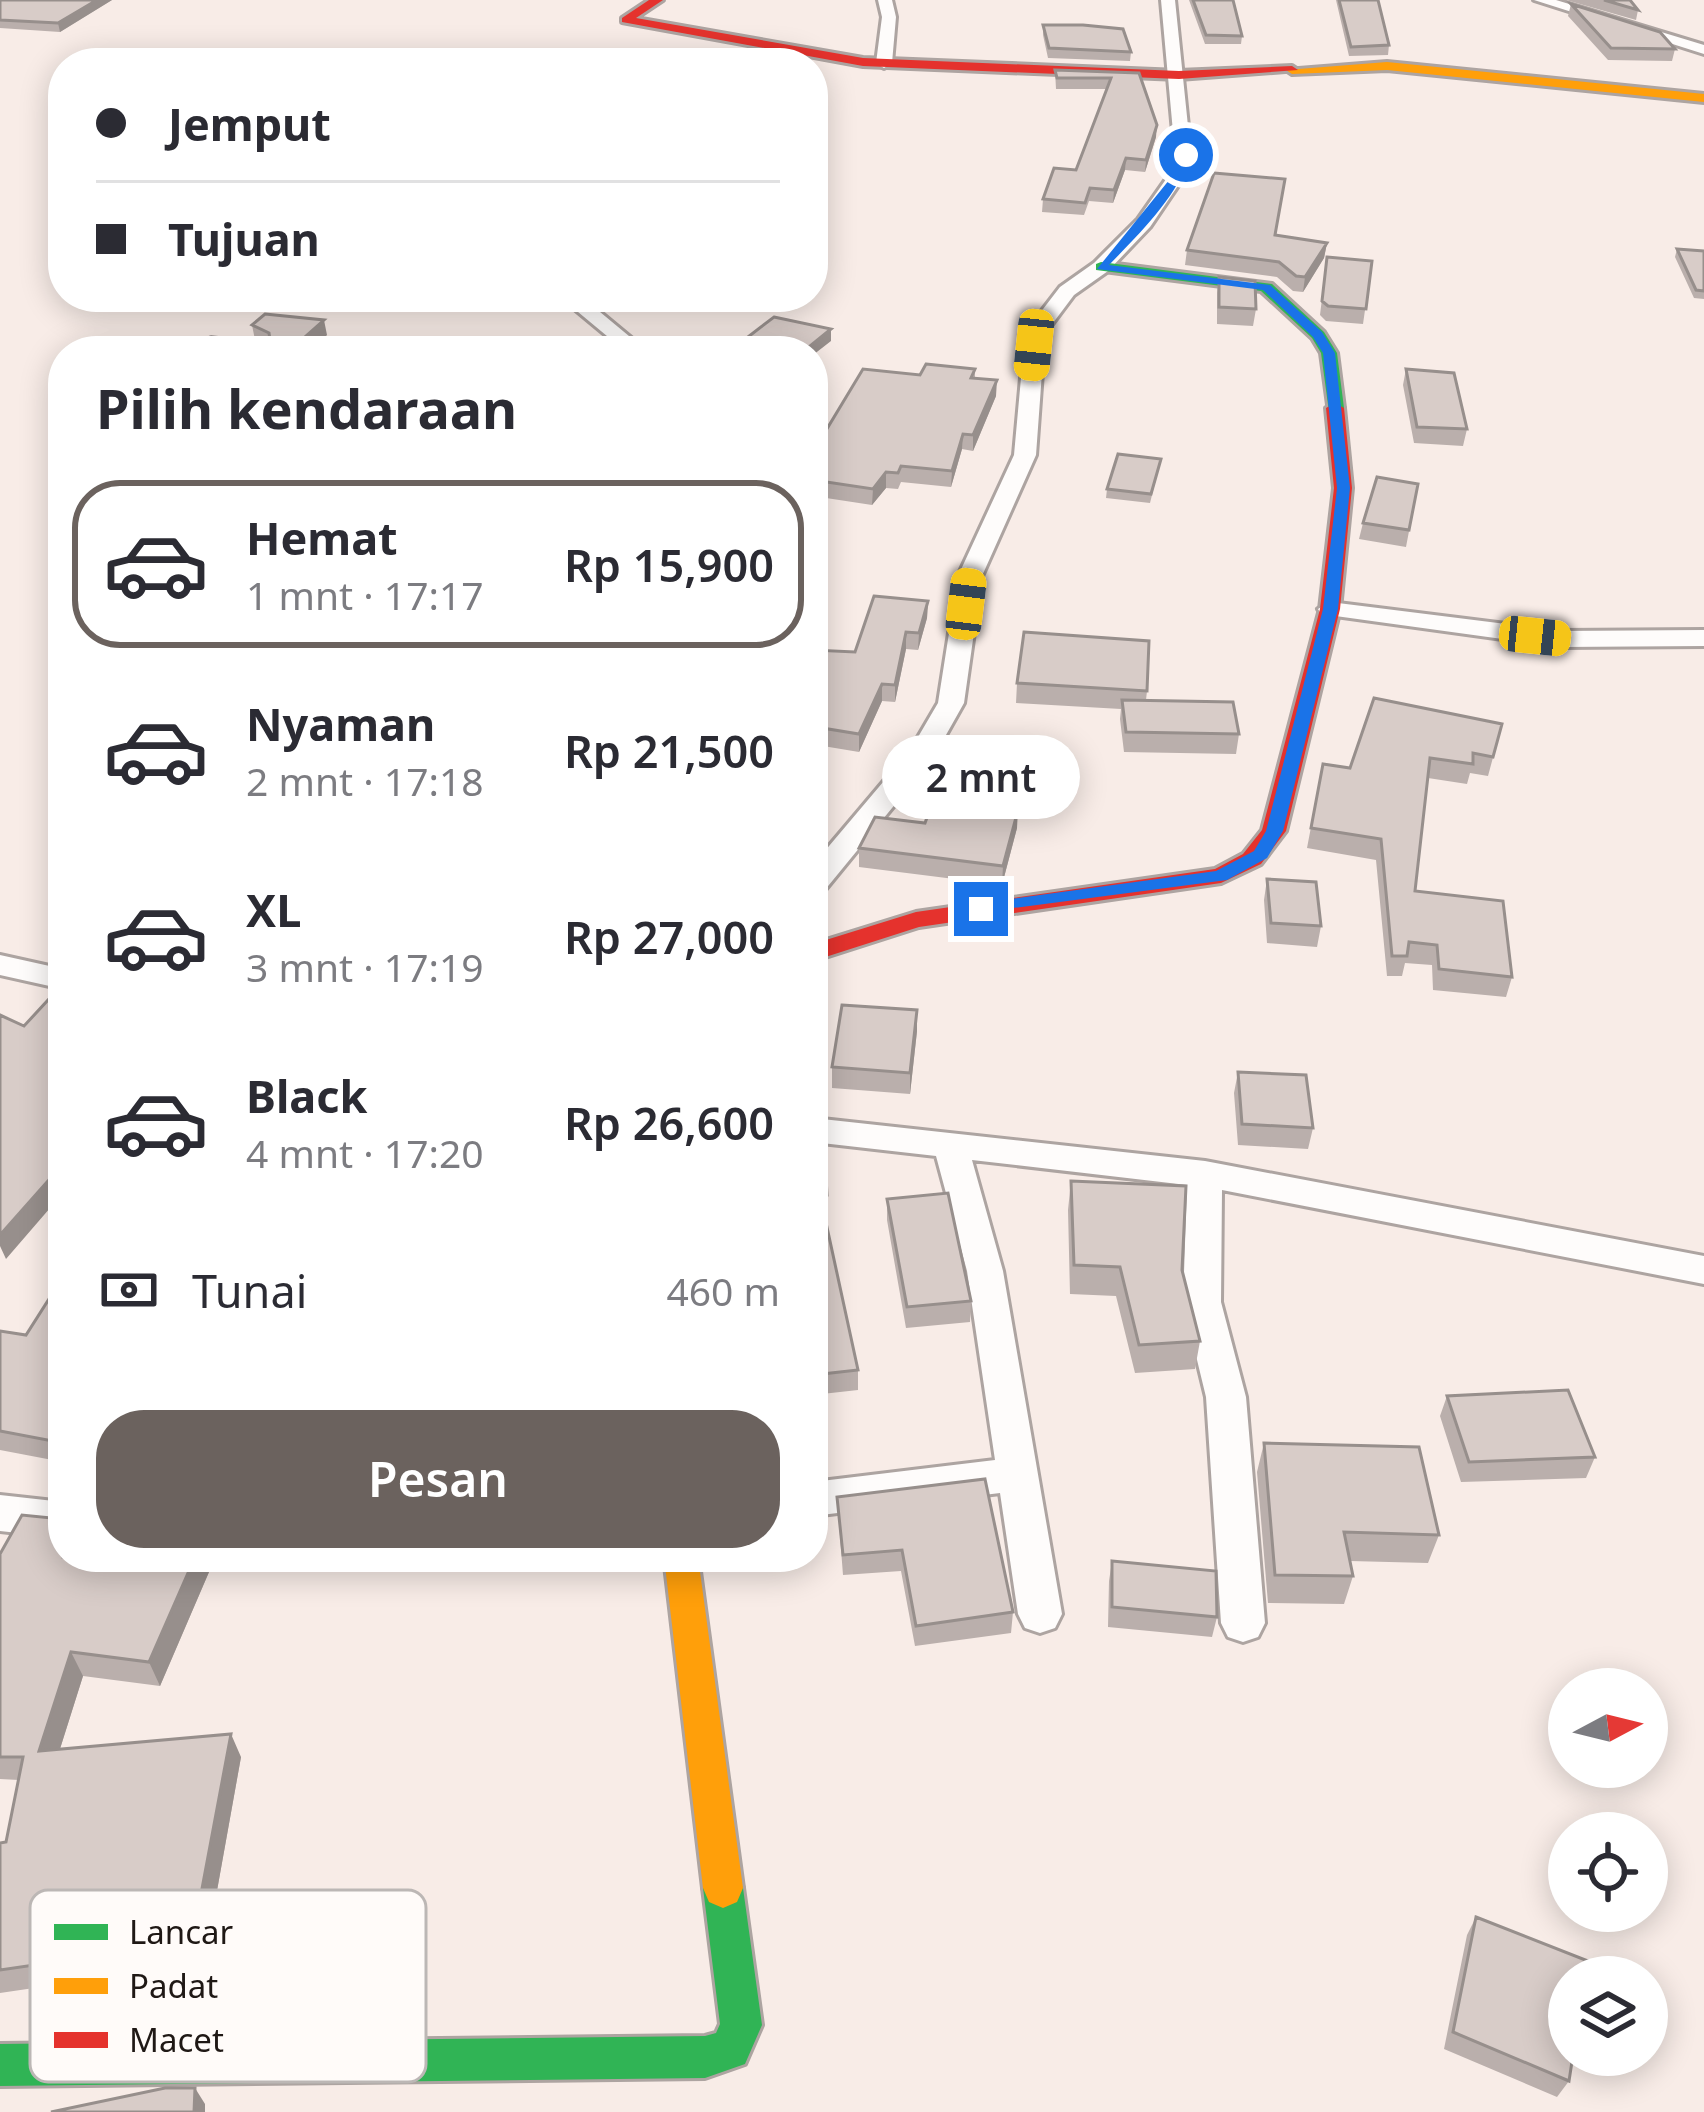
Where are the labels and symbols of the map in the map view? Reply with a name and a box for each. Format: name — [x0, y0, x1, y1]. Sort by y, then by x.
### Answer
route start — [1159, 128, 1213, 182]
car — [1012, 307, 1056, 383]
car — [944, 566, 988, 642]
car — [1497, 614, 1573, 658]
callout: 2 mnt — [882, 735, 1080, 819]
route end — [954, 882, 1008, 936]
north arrow — [1548, 1668, 1668, 1788]
legend — [30, 1890, 426, 2082]
text: Lancar — [129, 1909, 234, 1954]
text: Padat — [129, 1963, 218, 2008]
text: Macet — [129, 2017, 224, 2062]

